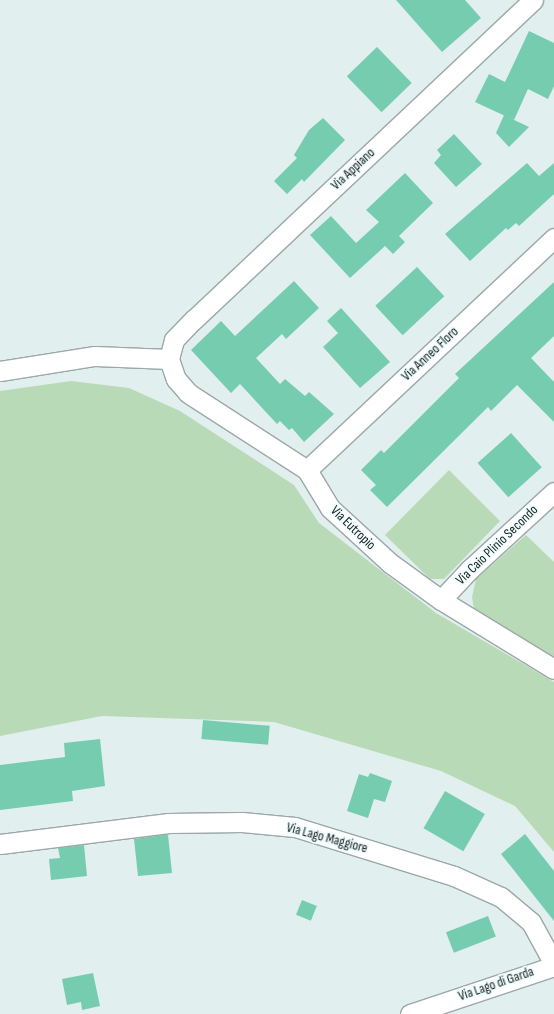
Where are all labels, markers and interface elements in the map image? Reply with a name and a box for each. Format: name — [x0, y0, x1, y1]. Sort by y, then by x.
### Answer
street label: Via Appiano — [327, 144, 379, 194]
street label: Via Anneo Floro — [398, 323, 462, 385]
street label: Via Eutropio — [327, 502, 379, 554]
street label: Via Caio Plinio Secondo — [452, 502, 542, 588]
street label: Via Lago Maggiore — [285, 819, 369, 857]
street label: Via Lago di Garda — [456, 963, 536, 1005]

